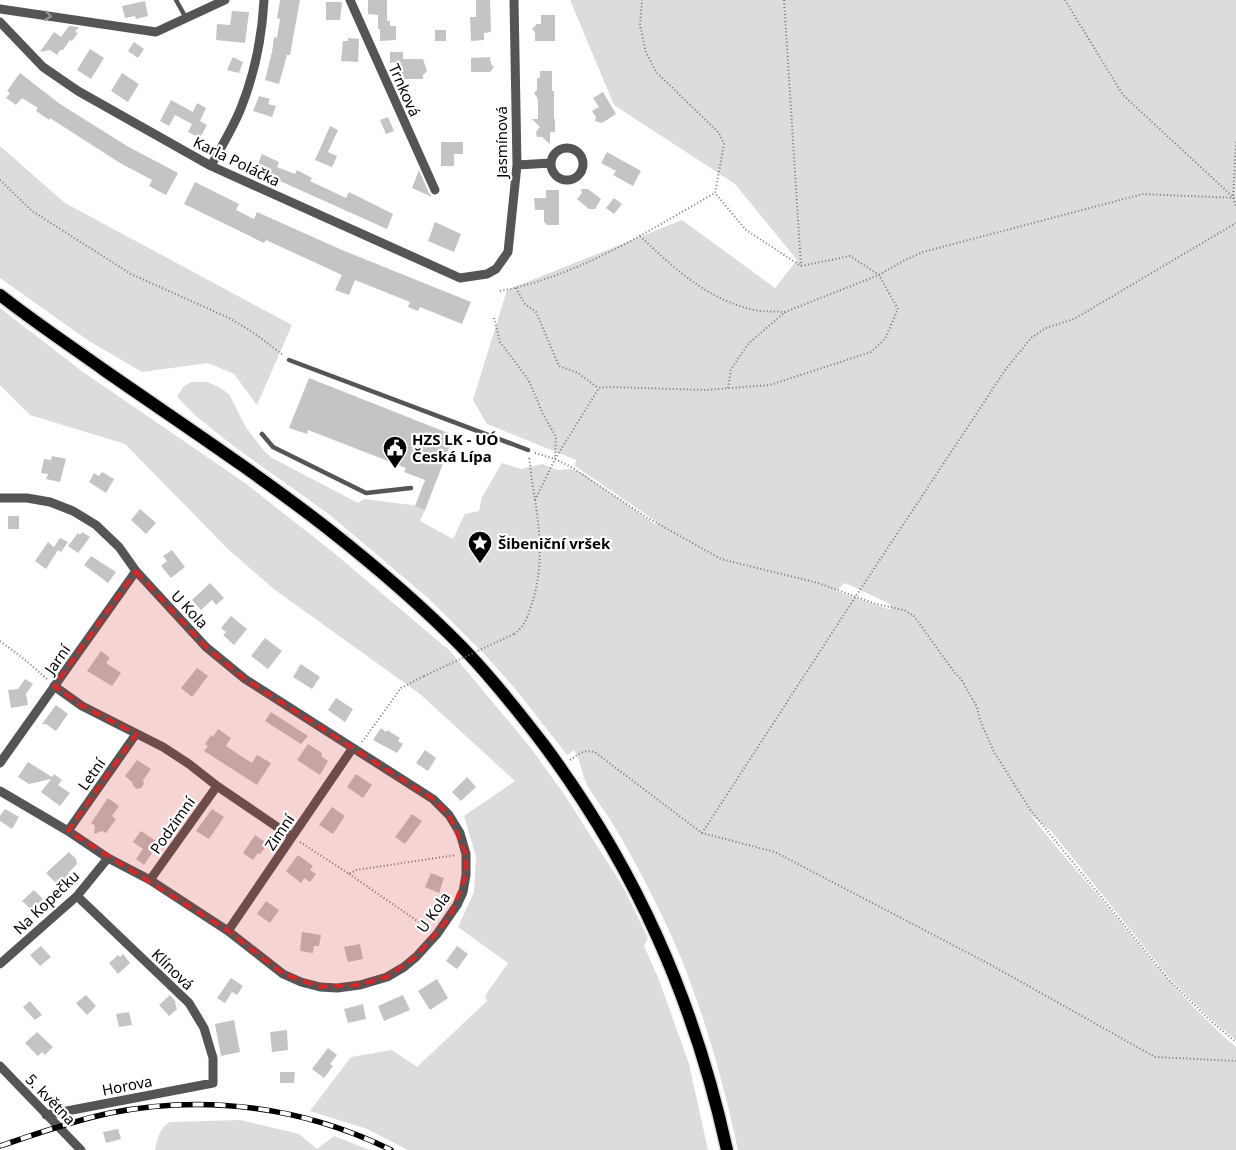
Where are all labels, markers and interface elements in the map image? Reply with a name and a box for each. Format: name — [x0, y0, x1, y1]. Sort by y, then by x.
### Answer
one-way arrow — [45, 10, 53, 21]
street label: Trnková — [384, 60, 426, 120]
street label: Jasmínová — [491, 106, 511, 180]
street label: Karla Poláčka — [190, 131, 284, 191]
place label: HZS LK - UÓ Česká Lípa — [412, 429, 499, 466]
public building icon: HZS LK - UÓ Česká Lípa — [382, 435, 408, 469]
place icon: Šibeniční vršek — [467, 530, 493, 564]
place label: Šibeniční vršek — [498, 533, 611, 553]
street label: U Kola — [167, 586, 213, 632]
street label: Jarní — [39, 639, 75, 679]
street label: Letní — [73, 753, 110, 794]
street label: Podzimní — [145, 792, 200, 858]
street label: Zimní — [260, 809, 299, 854]
street label: Na Kopečku — [9, 866, 83, 938]
street label: U Kola — [412, 888, 454, 936]
street label: Klínová — [148, 944, 198, 994]
street label: 5. května — [22, 1069, 80, 1129]
street label: Horova — [100, 1070, 154, 1100]

